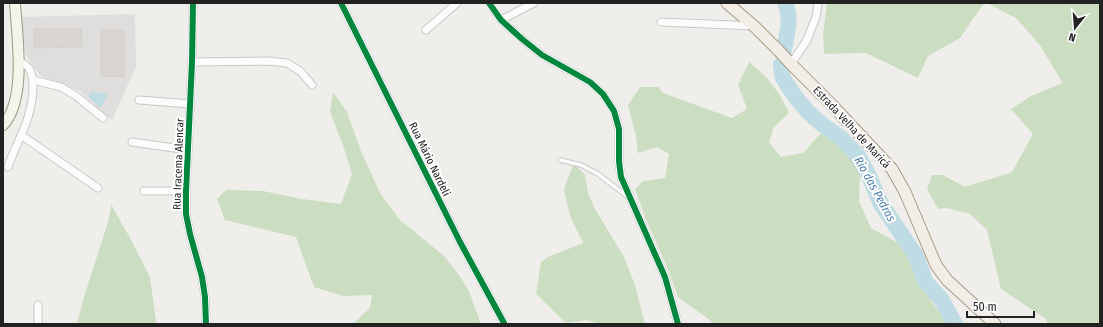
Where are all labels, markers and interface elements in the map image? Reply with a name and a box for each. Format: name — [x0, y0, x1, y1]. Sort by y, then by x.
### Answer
north arrow — [1055, 8, 1095, 48]
text: N — [1067, 30, 1077, 44]
street label: Estrada Velha de Maricá — [810, 84, 893, 171]
street label: Rua Iracema Alencar — [170, 118, 187, 210]
street label: Rua Mário Nardeli — [406, 120, 453, 198]
water label: Rio das Pedras — [851, 154, 899, 224]
scale bar — [967, 293, 1034, 319]
text: 50 m — [973, 300, 997, 314]

